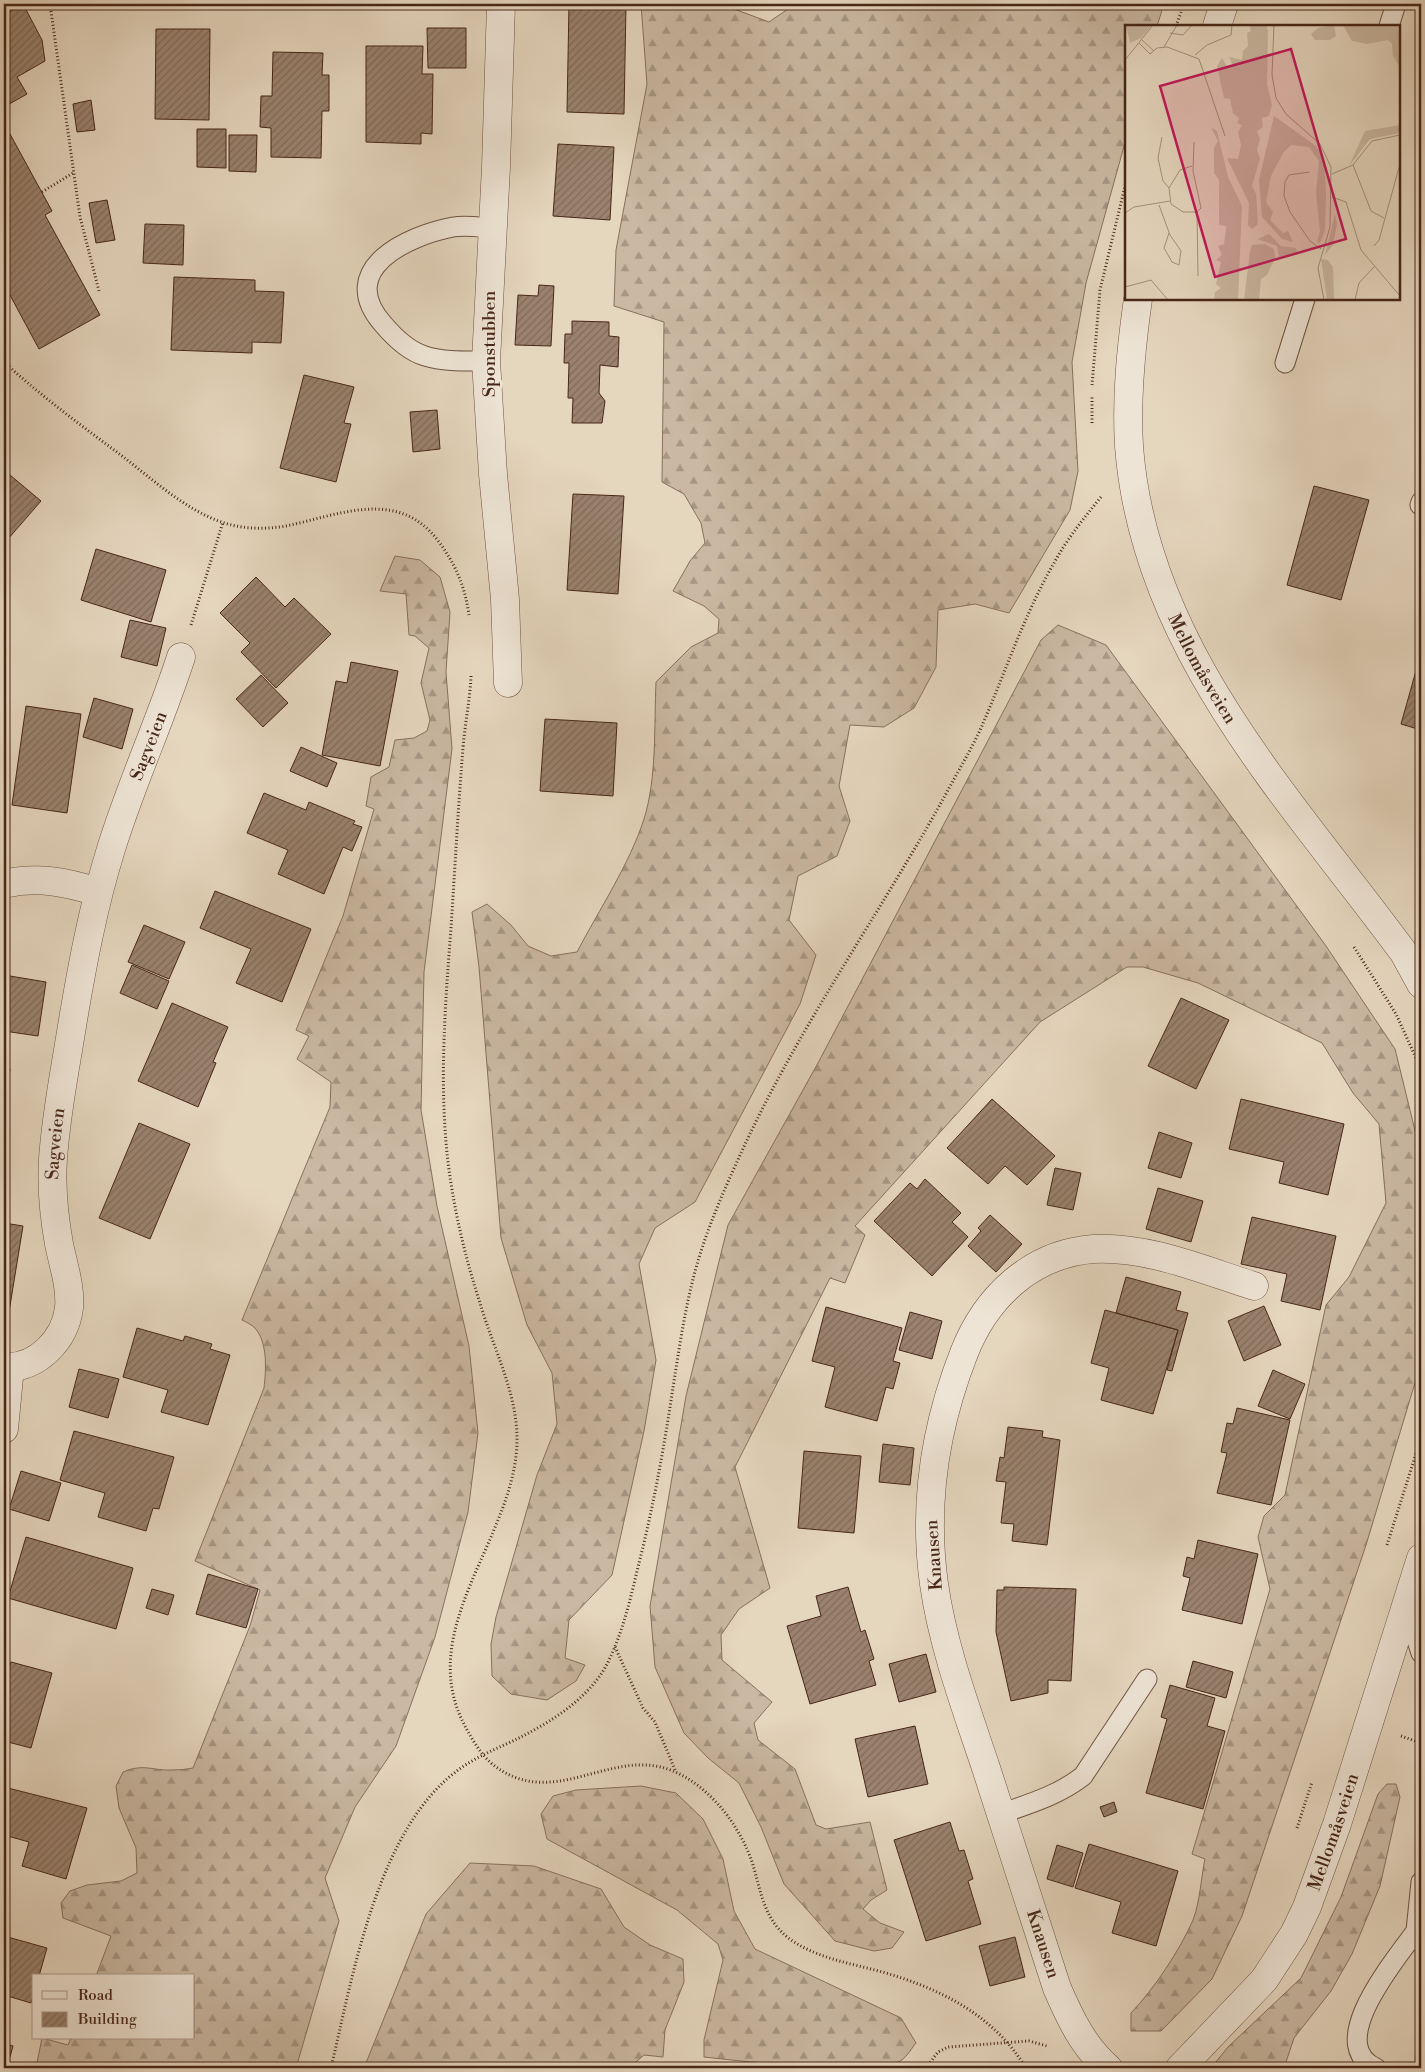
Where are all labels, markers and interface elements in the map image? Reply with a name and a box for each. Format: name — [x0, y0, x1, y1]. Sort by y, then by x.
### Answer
inset map — [1125, 25, 1400, 300]
street label: Sponstubben — [478, 290, 501, 397]
street label: Mellomåsveien — [1163, 610, 1242, 728]
street label: Sagveien — [125, 708, 172, 784]
street label: Sagveien — [41, 1106, 70, 1180]
street label: Knausen — [920, 1519, 948, 1591]
street label: Mellomåsveien — [1302, 1770, 1364, 1894]
street label: Knausen — [1021, 1907, 1065, 1982]
legend — [32, 1974, 195, 2040]
text: Road — [78, 1986, 113, 2005]
text: Building — [77, 2010, 137, 2029]

